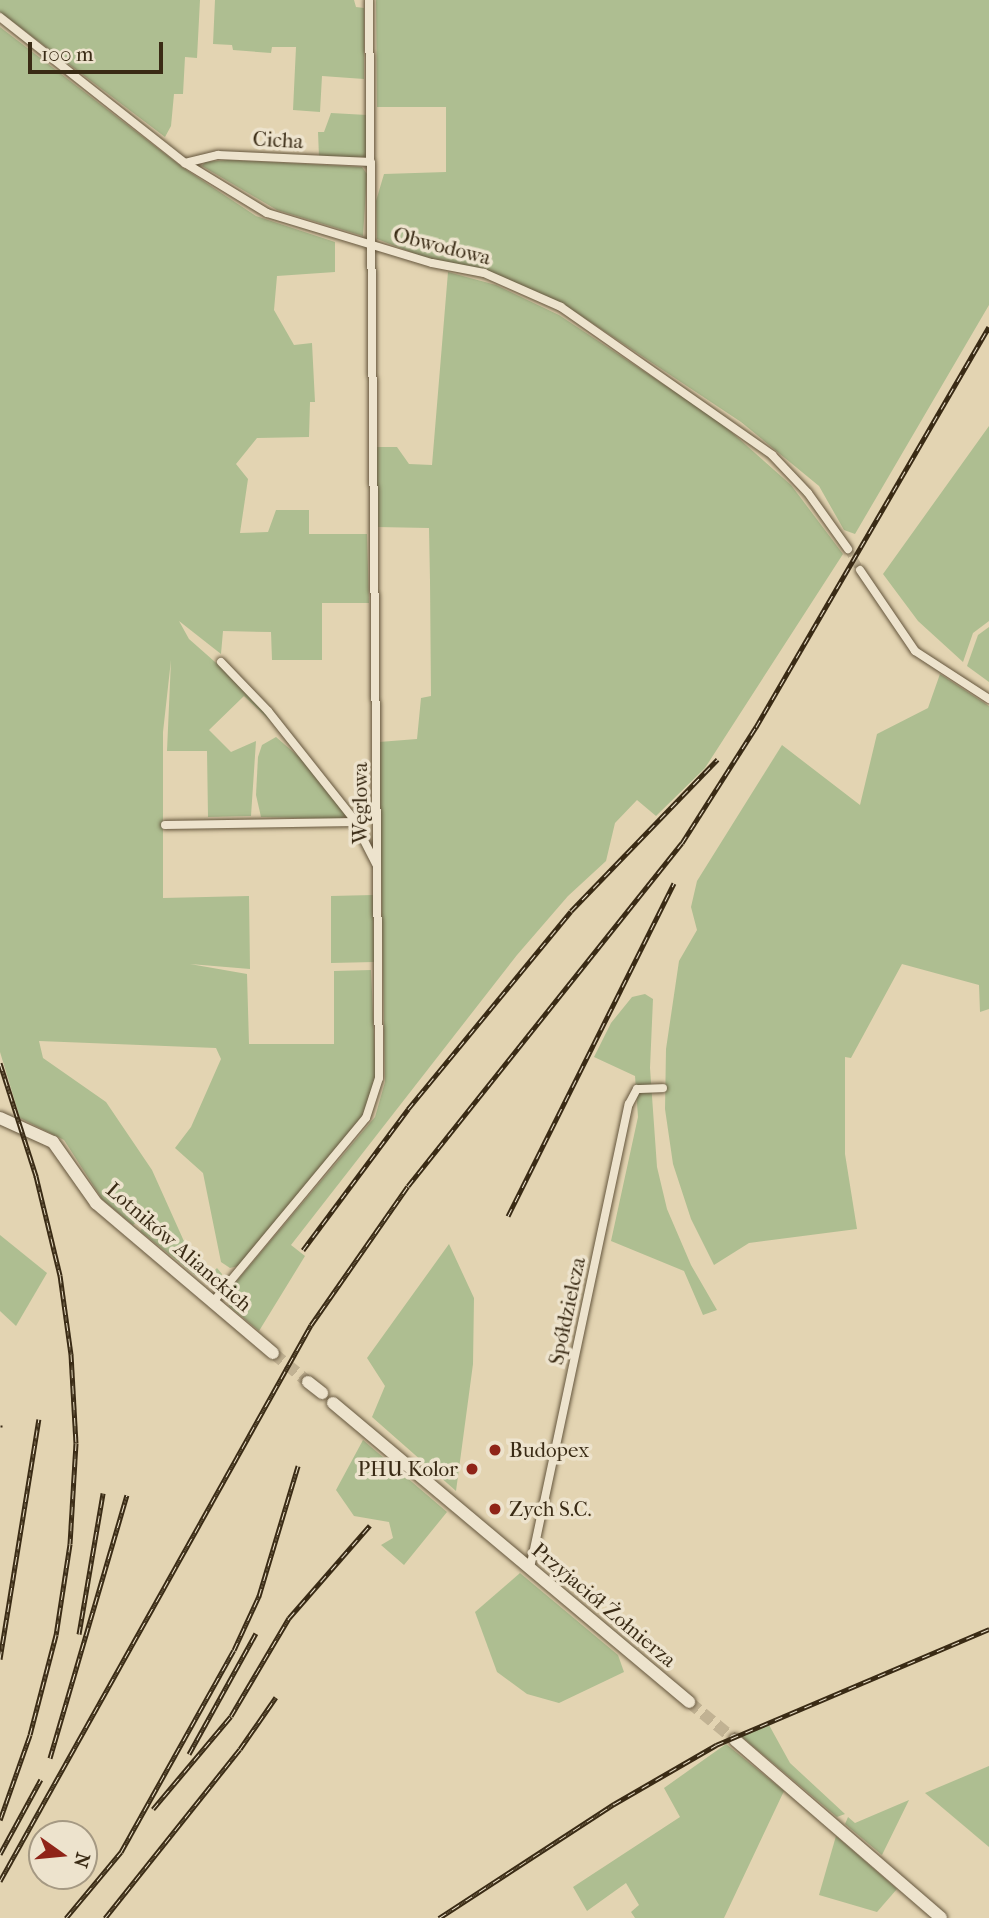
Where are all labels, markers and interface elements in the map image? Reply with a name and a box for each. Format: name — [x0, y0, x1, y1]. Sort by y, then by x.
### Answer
scale bar — [32, 28, 166, 72]
text: 100 m — [41, 42, 94, 66]
street label: Cicha — [252, 126, 304, 154]
street label: Obwodowa — [391, 222, 493, 270]
street label: Węglowa — [347, 762, 373, 844]
street label: Lotników Alianckich — [101, 1177, 257, 1317]
street label: Spółdzielcza — [543, 1255, 591, 1367]
place label: Budopex — [509, 1437, 589, 1463]
marker: Budopex — [487, 1442, 503, 1458]
place label: PHU Kolor — [358, 1456, 458, 1482]
marker: PHU Kolor — [464, 1461, 480, 1477]
place label: Zych S.C. — [509, 1496, 591, 1522]
marker: Zych S.C. — [487, 1501, 503, 1517]
street label: Przyjaciół Żołnierza — [527, 1537, 681, 1673]
north arrow — [28, 1820, 98, 1890]
text: N — [69, 1850, 94, 1870]

